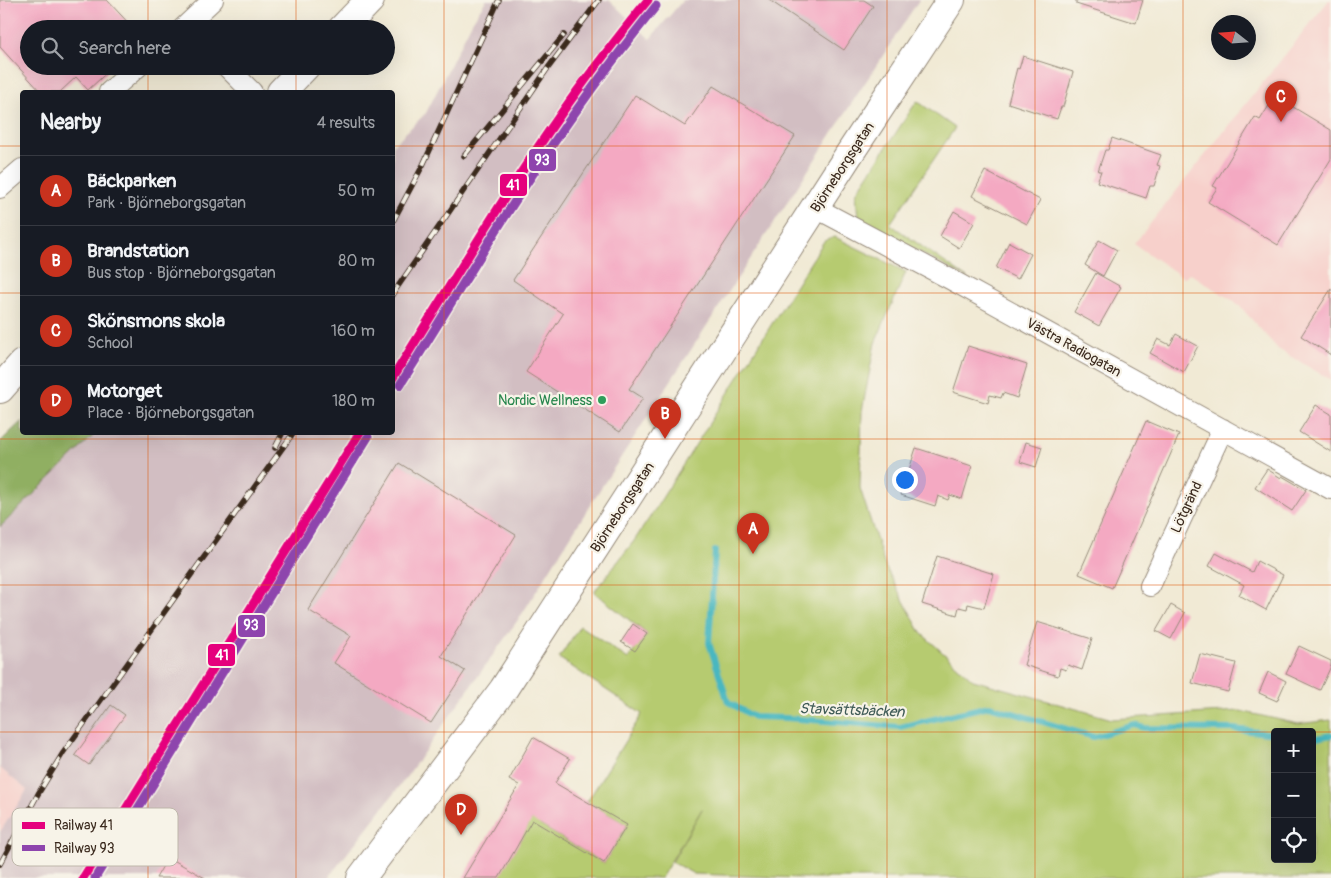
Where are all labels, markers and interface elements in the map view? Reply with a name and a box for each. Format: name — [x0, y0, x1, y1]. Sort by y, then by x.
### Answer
north arrow — [1211, 15, 1256, 60]
search box — [20, 20, 395, 75]
icon: search — [38, 34, 66, 62]
text: Search here — [78, 36, 171, 60]
pin: C — [1265, 81, 1297, 122]
text: Nearby — [40, 109, 101, 136]
text: 4 results — [317, 113, 375, 133]
street label: Björneborgsgatan — [807, 119, 878, 216]
line badge: 93 — [528, 148, 557, 172]
text: 93 — [534, 152, 550, 169]
text: Bäckparken — [87, 169, 177, 193]
line badge: 41 — [499, 173, 528, 197]
text: 41 — [506, 177, 520, 194]
text: A — [51, 181, 61, 201]
text: 50 m — [338, 181, 375, 201]
text: Park · Björneborgsgatan — [87, 193, 246, 213]
text: Brandstation — [87, 239, 189, 263]
text: B — [51, 251, 61, 271]
text: 80 m — [338, 251, 375, 271]
text: Bus stop · Björneborgsgatan — [87, 263, 276, 283]
text: Skönsmons skola — [87, 309, 225, 333]
street label: Västra Radiogatan — [1023, 314, 1124, 381]
text: C — [51, 321, 61, 341]
text: 160 m — [331, 321, 375, 341]
text: School — [87, 333, 133, 353]
text: Motorget — [87, 379, 162, 403]
text: D — [51, 391, 61, 411]
text: 180 m — [332, 391, 375, 411]
place label: Nordic Wellness — [498, 392, 593, 409]
marker: Nordic Wellness — [596, 394, 608, 406]
pin: B — [649, 398, 681, 439]
text: Place · Björneborgsgatan — [87, 403, 254, 423]
street label: Björneborgsgatan — [587, 459, 658, 556]
your location — [892, 467, 918, 493]
street label: Lötgränd — [1167, 479, 1206, 536]
pin: A — [737, 513, 769, 554]
line badge: 93 — [237, 614, 266, 638]
text: 93 — [243, 617, 259, 634]
line badge: 41 — [207, 643, 236, 667]
text: 41 — [215, 647, 229, 664]
water label: Stavsättsbäcken — [799, 699, 906, 722]
map controls — [1271, 728, 1316, 863]
button: + — [1271, 728, 1316, 773]
button: − — [1271, 773, 1316, 818]
pin: D — [445, 794, 477, 835]
legend — [12, 808, 178, 866]
text: Railway 41 — [54, 817, 113, 834]
button: locate — [1271, 818, 1316, 863]
text: Railway 93 — [54, 840, 115, 857]

